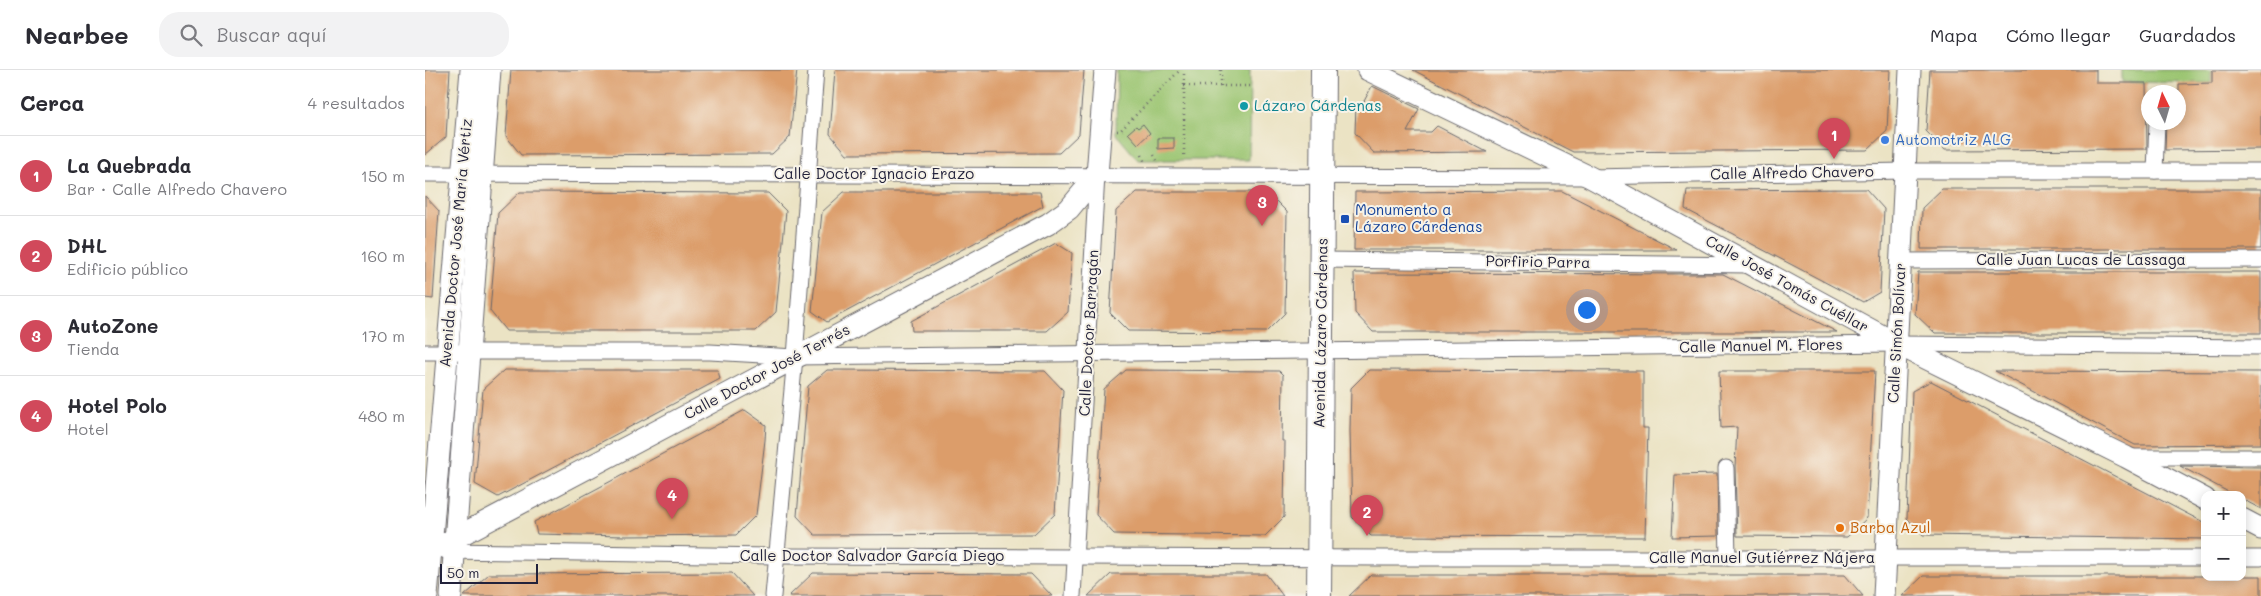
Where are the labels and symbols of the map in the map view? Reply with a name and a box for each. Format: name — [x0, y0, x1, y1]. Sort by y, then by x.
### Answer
north arrow — [2141, 85, 2186, 130]
place label: Lázaro Cárdenas — [1254, 95, 1381, 115]
marker: Lázaro Cárdenas — [1238, 100, 1250, 112]
street label: Avenida Doctor José María Vértiz — [434, 118, 476, 368]
pin: 1 — [1818, 118, 1850, 159]
place label: Automotriz ALG — [1895, 129, 2011, 149]
marker: Automotriz ALG — [1879, 134, 1891, 146]
street label: Calle Alfredo Chavero — [1710, 161, 1874, 183]
street label: Calle Doctor Ignacio Erazo — [774, 163, 974, 183]
pin: 3 — [1246, 185, 1278, 226]
place label: Monumento a Lázaro Cárdenas — [1355, 199, 1482, 236]
marker: Monumento a Lázaro Cárdenas — [1339, 213, 1351, 225]
street label: Calle José Tomás Cuéllar — [1702, 230, 1873, 336]
street label: Avenida Lázaro Cárdenas — [1308, 238, 1332, 428]
street label: Calle Doctor Barragán — [1074, 249, 1102, 417]
street label: Calle Juan Lucas de Lassaga — [1976, 249, 2186, 269]
street label: Porfirio Parra — [1485, 250, 1591, 272]
street label: Calle Simón Bolívar — [1882, 262, 1910, 403]
your location — [1574, 297, 1600, 323]
street label: Calle Doctor José Terrés — [680, 319, 853, 424]
street label: Calle Manuel M. Flores — [1679, 334, 1843, 356]
pin: 4 — [656, 478, 688, 519]
pin: 2 — [1351, 495, 1383, 536]
place label: Barba Azul — [1850, 517, 1931, 537]
marker: Barba Azul — [1834, 522, 1846, 534]
street label: Calle Doctor Salvador García Diego — [740, 545, 1004, 565]
street label: Calle Manuel Gutiérrez Nájera — [1649, 547, 1875, 567]
scale bar — [440, 561, 537, 584]

